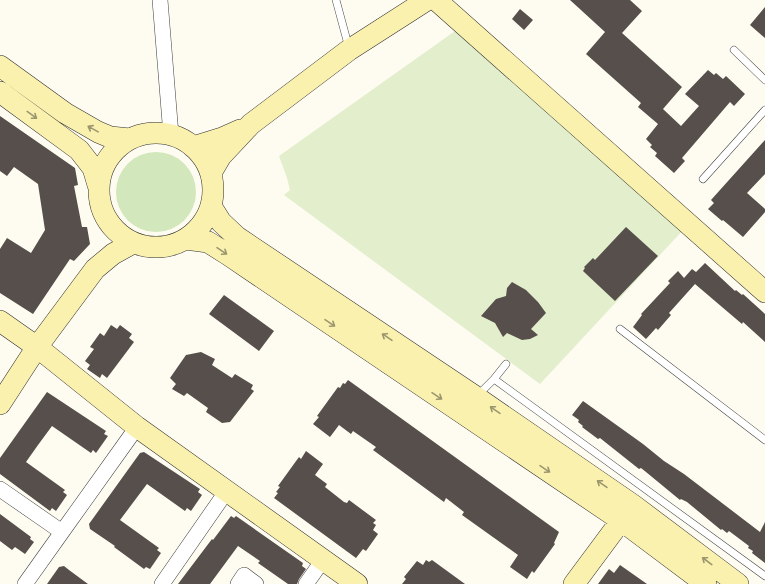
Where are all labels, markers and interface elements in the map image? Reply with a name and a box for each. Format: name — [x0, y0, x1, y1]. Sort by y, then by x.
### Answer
one-way arrow — [26, 111, 37, 119]
one-way arrow — [87, 124, 99, 132]
one-way arrow — [216, 247, 228, 255]
one-way arrow — [324, 319, 335, 327]
one-way arrow — [382, 333, 393, 341]
one-way arrow — [432, 392, 443, 400]
one-way arrow — [490, 406, 501, 414]
one-way arrow — [539, 465, 550, 473]
one-way arrow — [597, 480, 608, 488]
one-way arrow — [702, 556, 713, 565]

